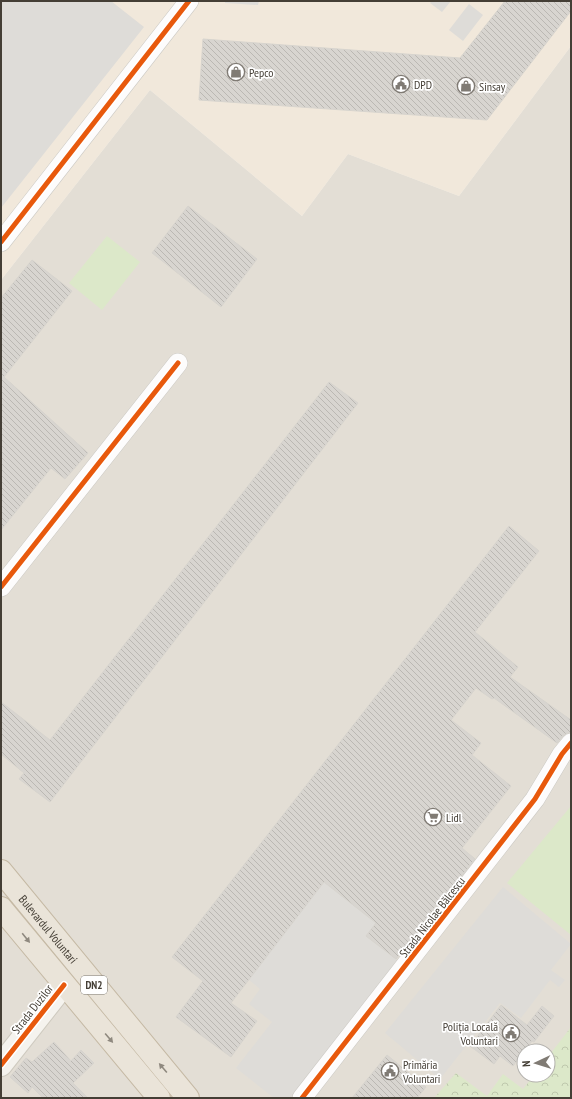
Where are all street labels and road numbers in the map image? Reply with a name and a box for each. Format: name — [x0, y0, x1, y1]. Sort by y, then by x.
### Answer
street label: Strada Nicolae Bălcescu — [396, 874, 468, 960]
street label: Bulevardul Voluntari — [16, 892, 81, 966]
road number: DN2 — [81, 976, 107, 994]
street label: Strada Duzilor — [8, 981, 56, 1037]

